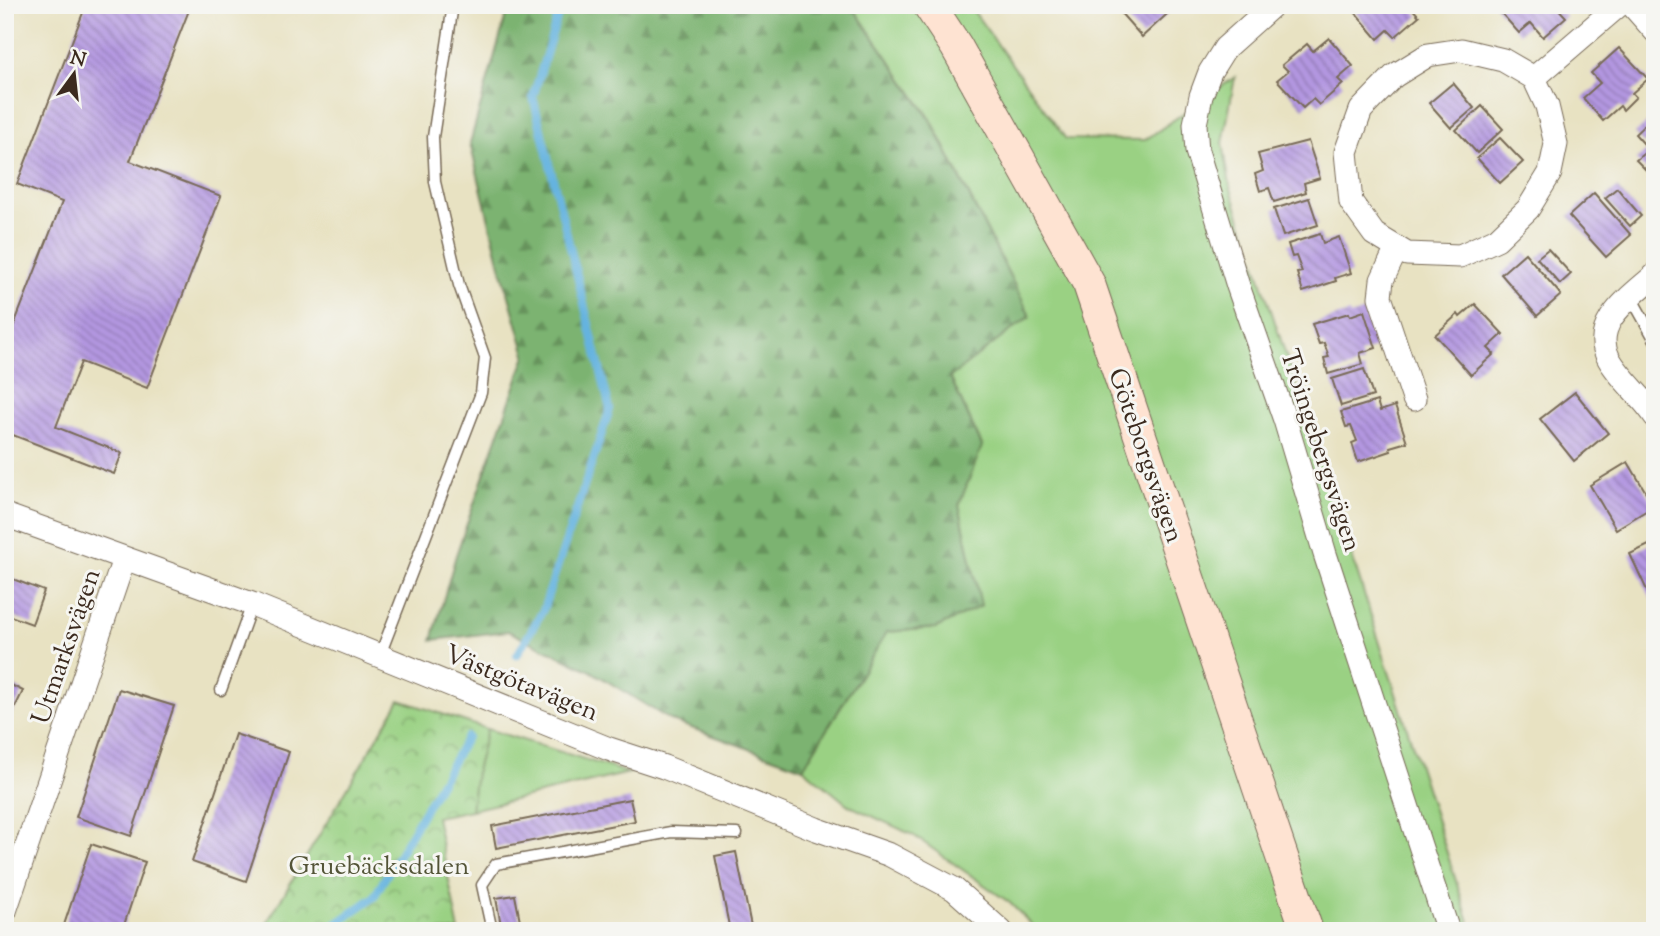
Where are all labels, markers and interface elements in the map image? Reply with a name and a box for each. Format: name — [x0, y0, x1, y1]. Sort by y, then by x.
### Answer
north arrow — [38, 38, 108, 108]
text: N — [67, 45, 89, 75]
street label: Tröingebergsvägen — [1269, 345, 1370, 557]
street label: Göteborgsvägen — [1097, 364, 1192, 548]
street label: Utmarksvägen — [23, 564, 111, 730]
street label: Västgötavägen — [439, 637, 604, 732]
park label: Gruebäcksdalen — [289, 849, 469, 886]

